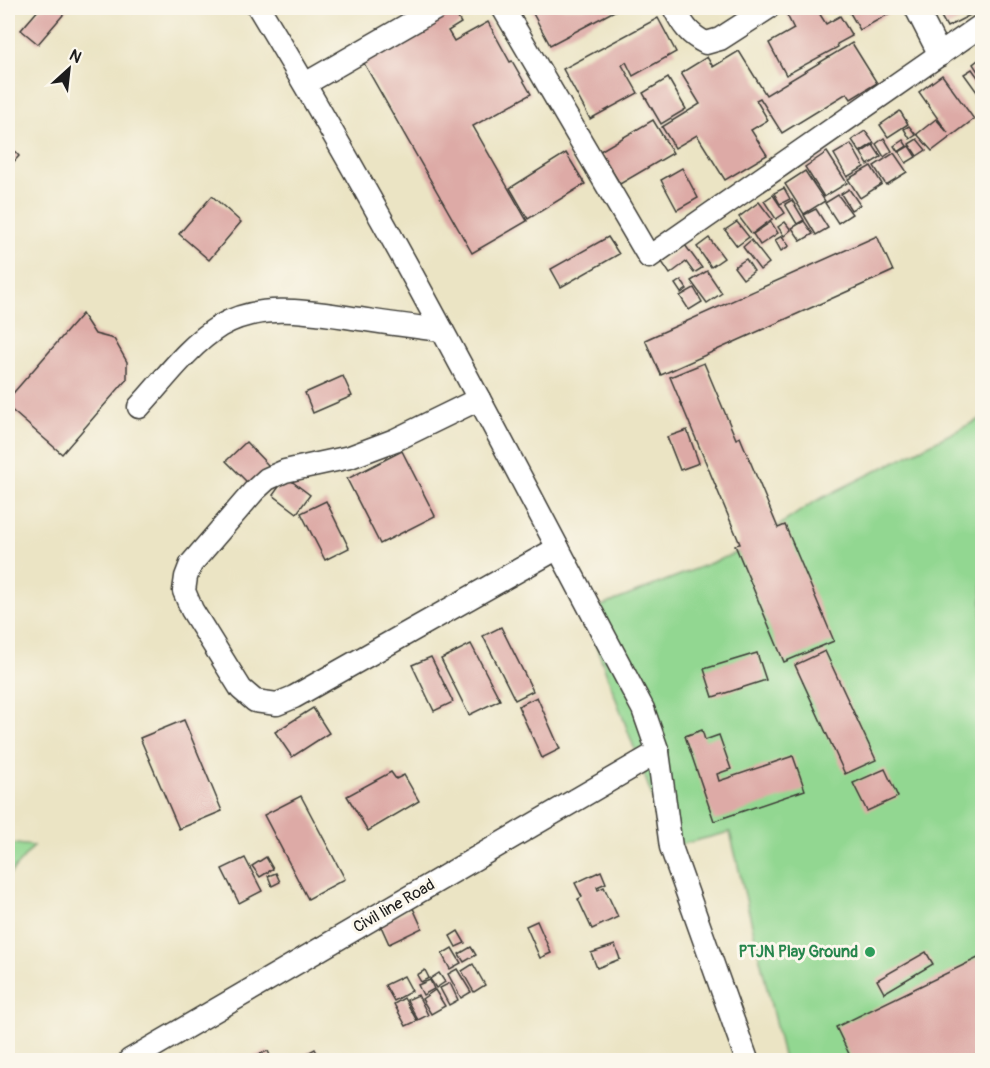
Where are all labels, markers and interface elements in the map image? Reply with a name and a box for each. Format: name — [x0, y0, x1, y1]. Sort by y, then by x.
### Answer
north arrow — [39, 39, 99, 99]
text: N — [66, 45, 85, 68]
street label: Civil line Road — [350, 875, 438, 937]
place label: PTJN Play Ground — [738, 942, 858, 962]
marker: PTJN Play Ground — [863, 945, 877, 959]

